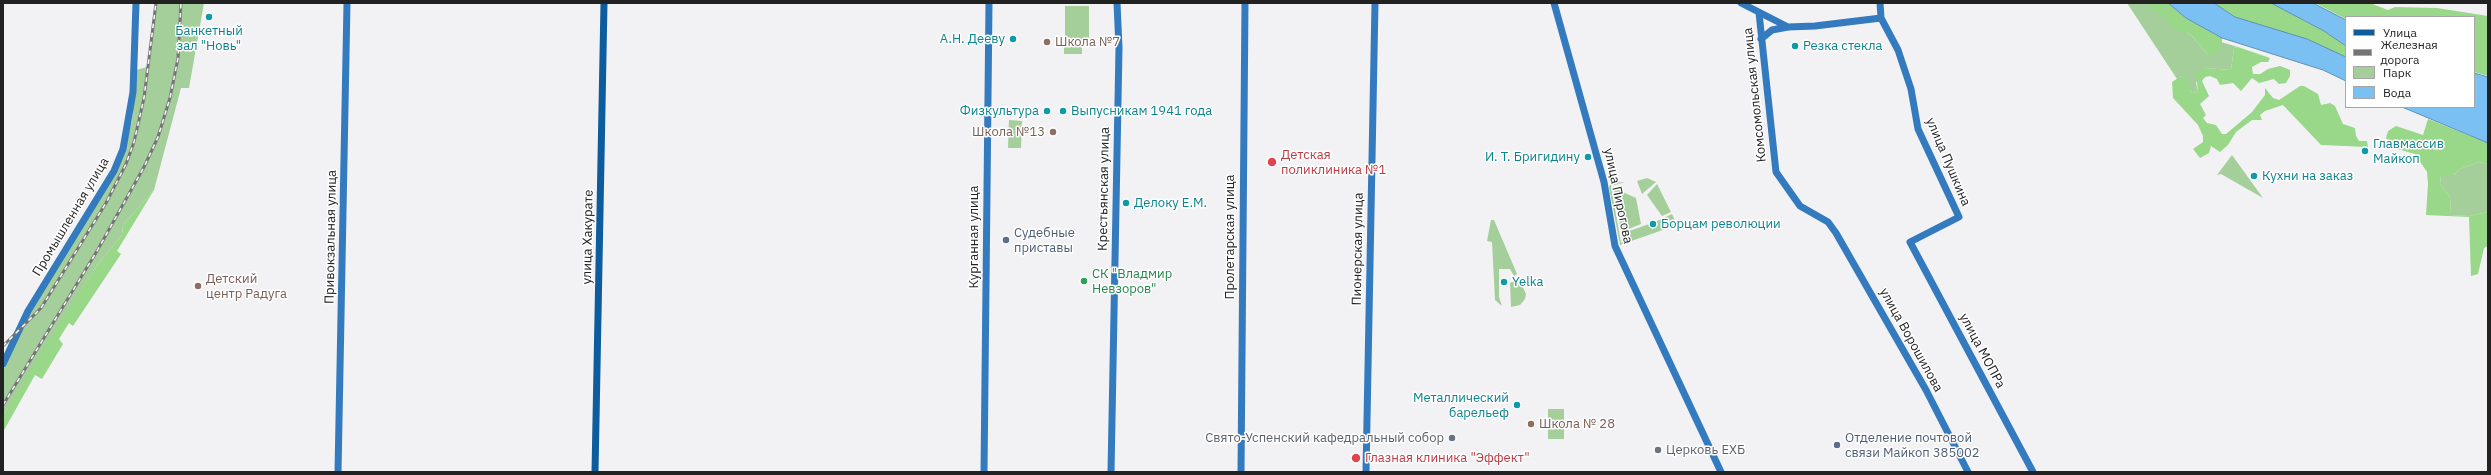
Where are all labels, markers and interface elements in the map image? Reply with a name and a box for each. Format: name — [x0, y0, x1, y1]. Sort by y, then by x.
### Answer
marker: Банкетный зал "Новь" — [204, 12, 214, 22]
legend — [2345, 16, 2475, 108]
place label: Банкетный зал "Новь" — [175, 23, 243, 54]
text: Улица — [2383, 25, 2417, 40]
street label: Комсомольская улица — [1740, 27, 1770, 163]
place label: А.Н. Дееву — [940, 31, 1005, 47]
marker: А.Н. Дееву — [1008, 34, 1018, 44]
place label: Школа №7 — [1055, 34, 1120, 50]
marker: Школа №7 — [1042, 37, 1052, 47]
text: Железная дорога — [2380, 37, 2438, 67]
place label: Резка стекла — [1803, 38, 1882, 54]
marker: Резка стекла — [1790, 41, 1800, 51]
text: Парк — [2383, 65, 2411, 80]
text: Вода — [2383, 85, 2411, 100]
place label: Физкультура — [960, 103, 1039, 119]
place label: Выпусникам 1941 года — [1071, 103, 1212, 119]
marker: Физкультура — [1042, 106, 1052, 116]
marker: Выпусникам 1941 года — [1058, 106, 1068, 116]
street label: улица Пушкина — [1922, 116, 1974, 208]
place label: Школа №13 — [972, 124, 1045, 140]
marker: Школа №13 — [1048, 127, 1058, 137]
street label: Крестьянская улица — [1095, 127, 1113, 251]
place label: Главмассив Майкоп — [2373, 136, 2444, 167]
marker: Главмассив Майкоп — [2360, 146, 2370, 156]
place label: Детская поликлиника №1 — [1281, 147, 1386, 178]
street label: улица Пирогова — [1600, 147, 1636, 245]
place label: И. Т. Бригидину — [1485, 149, 1580, 165]
marker: И. Т. Бригидину — [1583, 152, 1593, 162]
street label: Промышленная улица — [29, 155, 113, 279]
marker: Детская поликлиника №1 — [1266, 156, 1278, 168]
place label: Кухни на заказ — [2262, 168, 2353, 184]
street label: Привокзальная улица — [322, 170, 340, 304]
marker: Кухни на заказ — [2249, 171, 2259, 181]
street label: Пролетарская улица — [1222, 174, 1238, 300]
street label: Курганная улица — [966, 186, 982, 288]
street label: улица Хакурате — [579, 189, 597, 285]
street label: Пионерская улица — [1349, 192, 1367, 306]
place label: Делоку Е.М. — [1134, 195, 1207, 211]
marker: Делоку Е.М. — [1121, 198, 1131, 208]
place label: Борцам революции — [1661, 216, 1781, 232]
marker: Борцам революции — [1648, 219, 1658, 229]
place label: Судебные приставы — [1014, 225, 1075, 256]
marker: Судебные приставы — [1001, 235, 1011, 245]
place label: СК "Владмир Невзоров" — [1092, 266, 1172, 297]
place label: Детский центр Радуга — [206, 271, 287, 302]
place label: Yelka — [1512, 274, 1543, 290]
marker: СК "Владмир Невзоров" — [1079, 276, 1089, 286]
marker: Yelka — [1499, 277, 1509, 287]
marker: Детский центр Радуга — [193, 281, 203, 291]
street label: улица Ворошилова — [1876, 285, 1946, 395]
street label: улица МОПРа — [1956, 311, 2008, 391]
place label: Металлический барельеф — [1413, 390, 1509, 421]
marker: Металлический барельеф — [1512, 400, 1522, 410]
place label: Школа № 28 — [1539, 416, 1615, 432]
marker: Школа № 28 — [1526, 419, 1536, 429]
place label: Свято-Успенский кафедральный собор — [1205, 430, 1444, 446]
place label: Отделение почтовой связи Майкоп 385002 — [1845, 430, 1980, 461]
marker: Свято-Успенский кафедральный собор — [1447, 433, 1457, 443]
marker: Отделение почтовой связи Майкоп 385002 — [1832, 440, 1842, 450]
place label: Церковь ЕХБ — [1666, 442, 1745, 458]
marker: Церковь ЕХБ — [1653, 445, 1663, 455]
place label: Глазная клиника "Эффект" — [1365, 450, 1530, 466]
marker: Глазная клиника "Эффект" — [1350, 452, 1362, 464]

